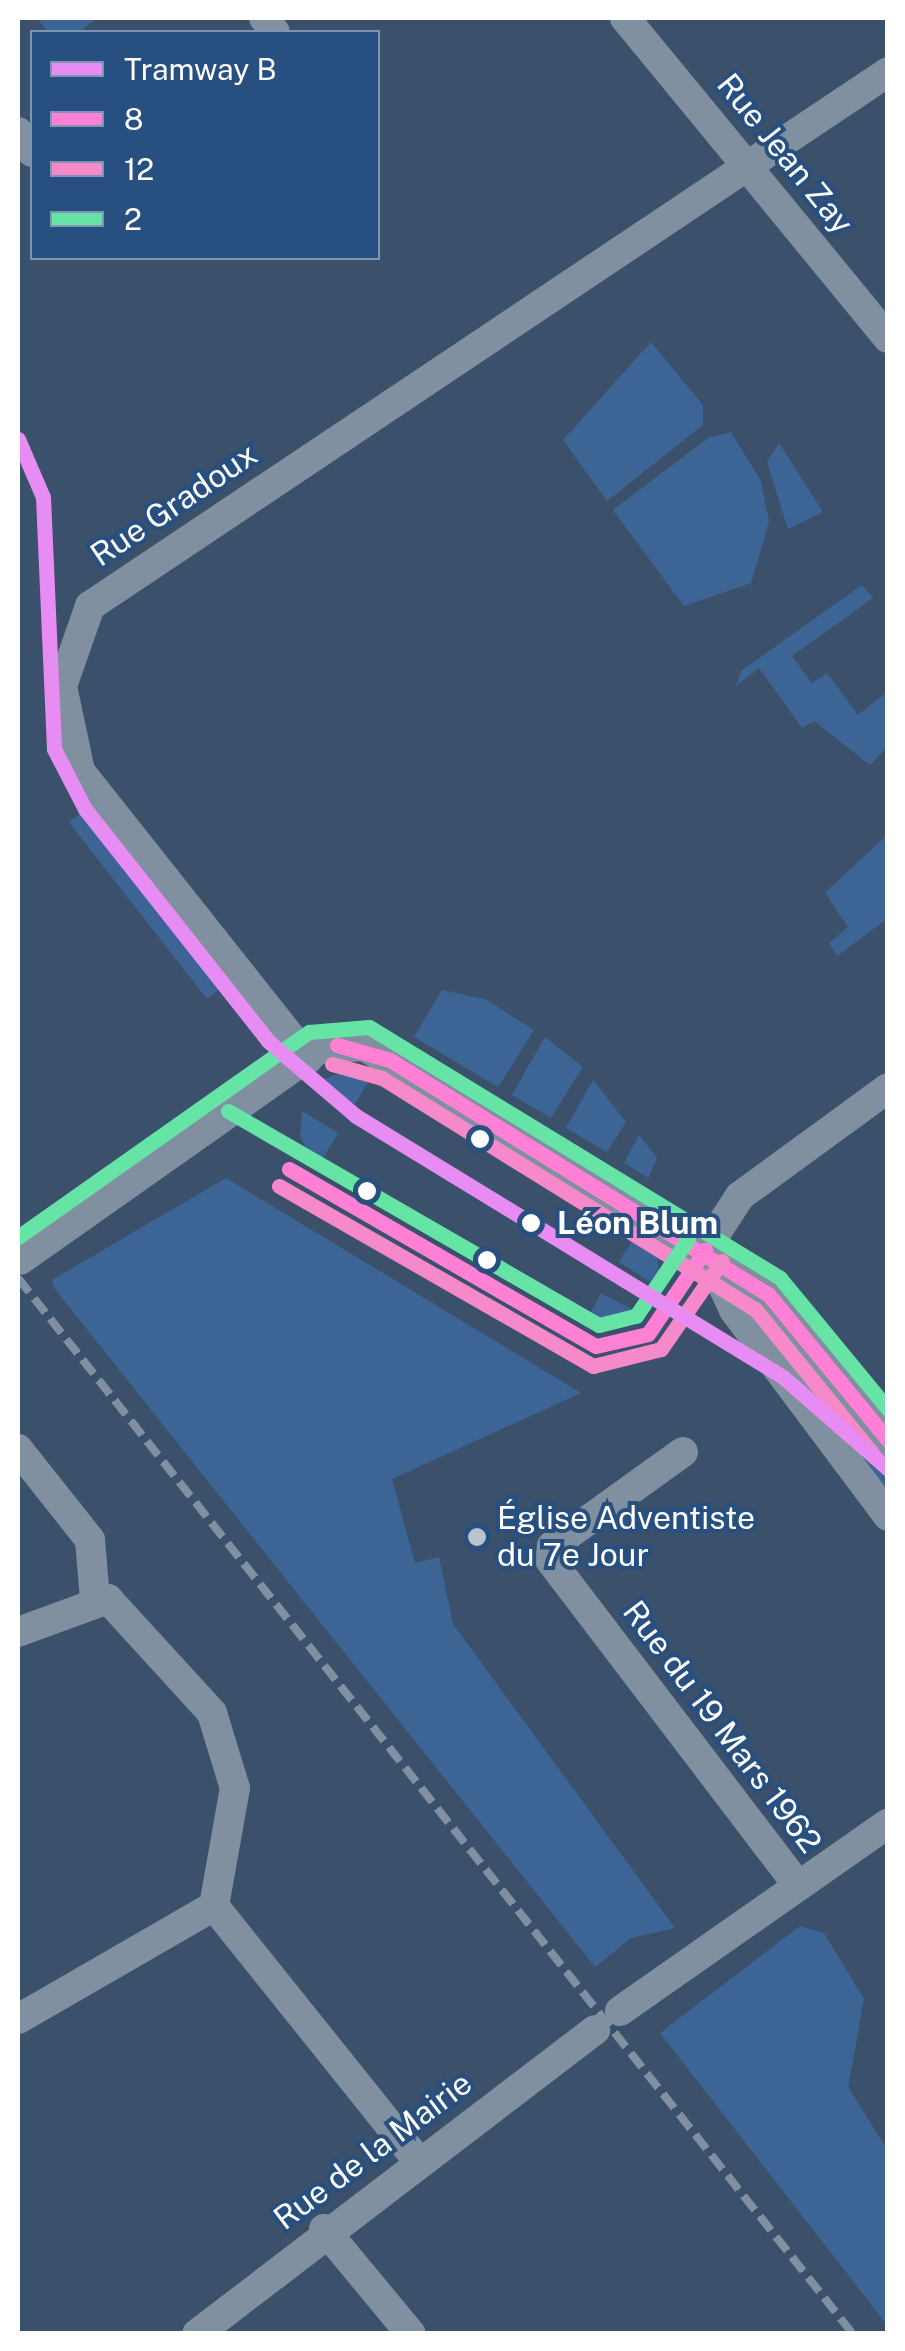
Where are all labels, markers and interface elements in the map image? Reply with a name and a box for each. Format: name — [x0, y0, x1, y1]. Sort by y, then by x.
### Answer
legend — [30, 30, 380, 260]
text: Tramway B — [124, 51, 277, 87]
street label: Rue Jean Zay — [709, 66, 861, 242]
text: 8 — [124, 101, 143, 137]
text: 12 — [124, 151, 154, 187]
text: 2 — [124, 201, 142, 237]
street label: Rue Gradoux — [83, 435, 265, 575]
unlabelled marker — [470, 1129, 490, 1149]
unlabelled marker — [357, 1181, 377, 1201]
place label: Léon Blum — [557, 1204, 718, 1242]
marker: Léon Blum — [514, 1206, 548, 1240]
unlabelled marker — [477, 1250, 497, 1270]
place label: Église Adventiste du 7e Jour — [497, 1500, 755, 1575]
marker: Église Adventiste du 7e Jour — [466, 1526, 488, 1548]
street label: Rue du 19 Mars 1962 — [615, 1593, 829, 1861]
street label: Rue de la Mairie — [266, 2064, 480, 2238]

